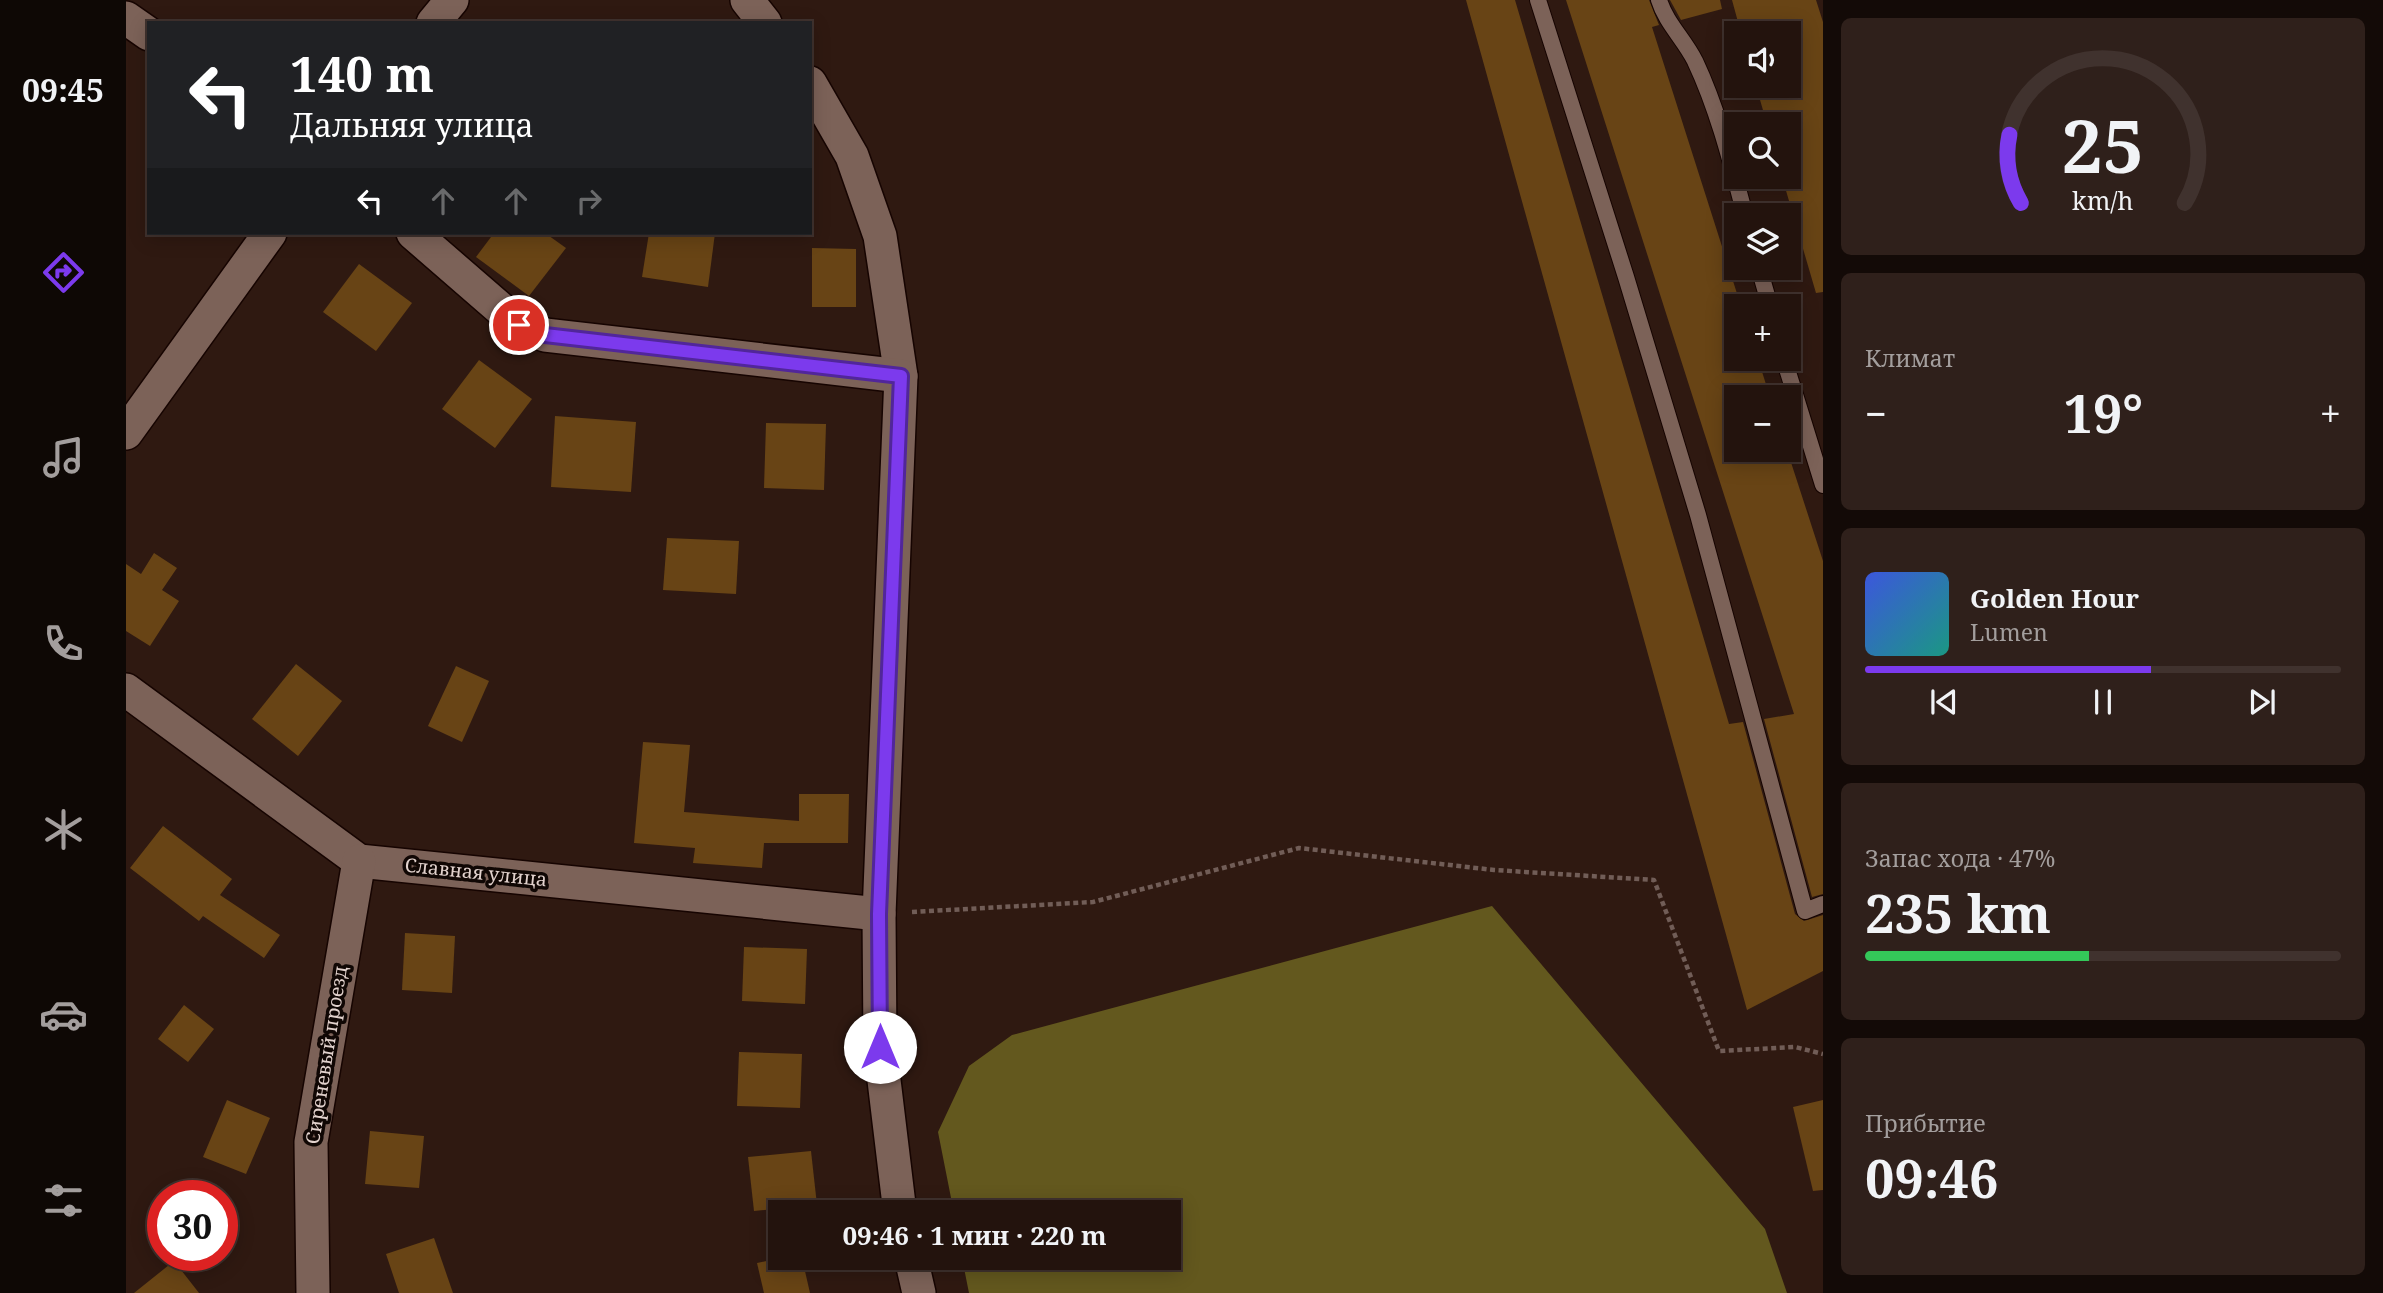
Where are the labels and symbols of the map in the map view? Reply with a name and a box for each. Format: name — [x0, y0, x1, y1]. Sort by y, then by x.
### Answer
pin — [489, 295, 549, 355]
street label: Славная улица — [404, 852, 548, 892]
street label: Сиреневый проезд — [299, 964, 353, 1146]
position arrow — [843, 1010, 917, 1084]
speed limit sign: 30 — [147, 1180, 238, 1271]

